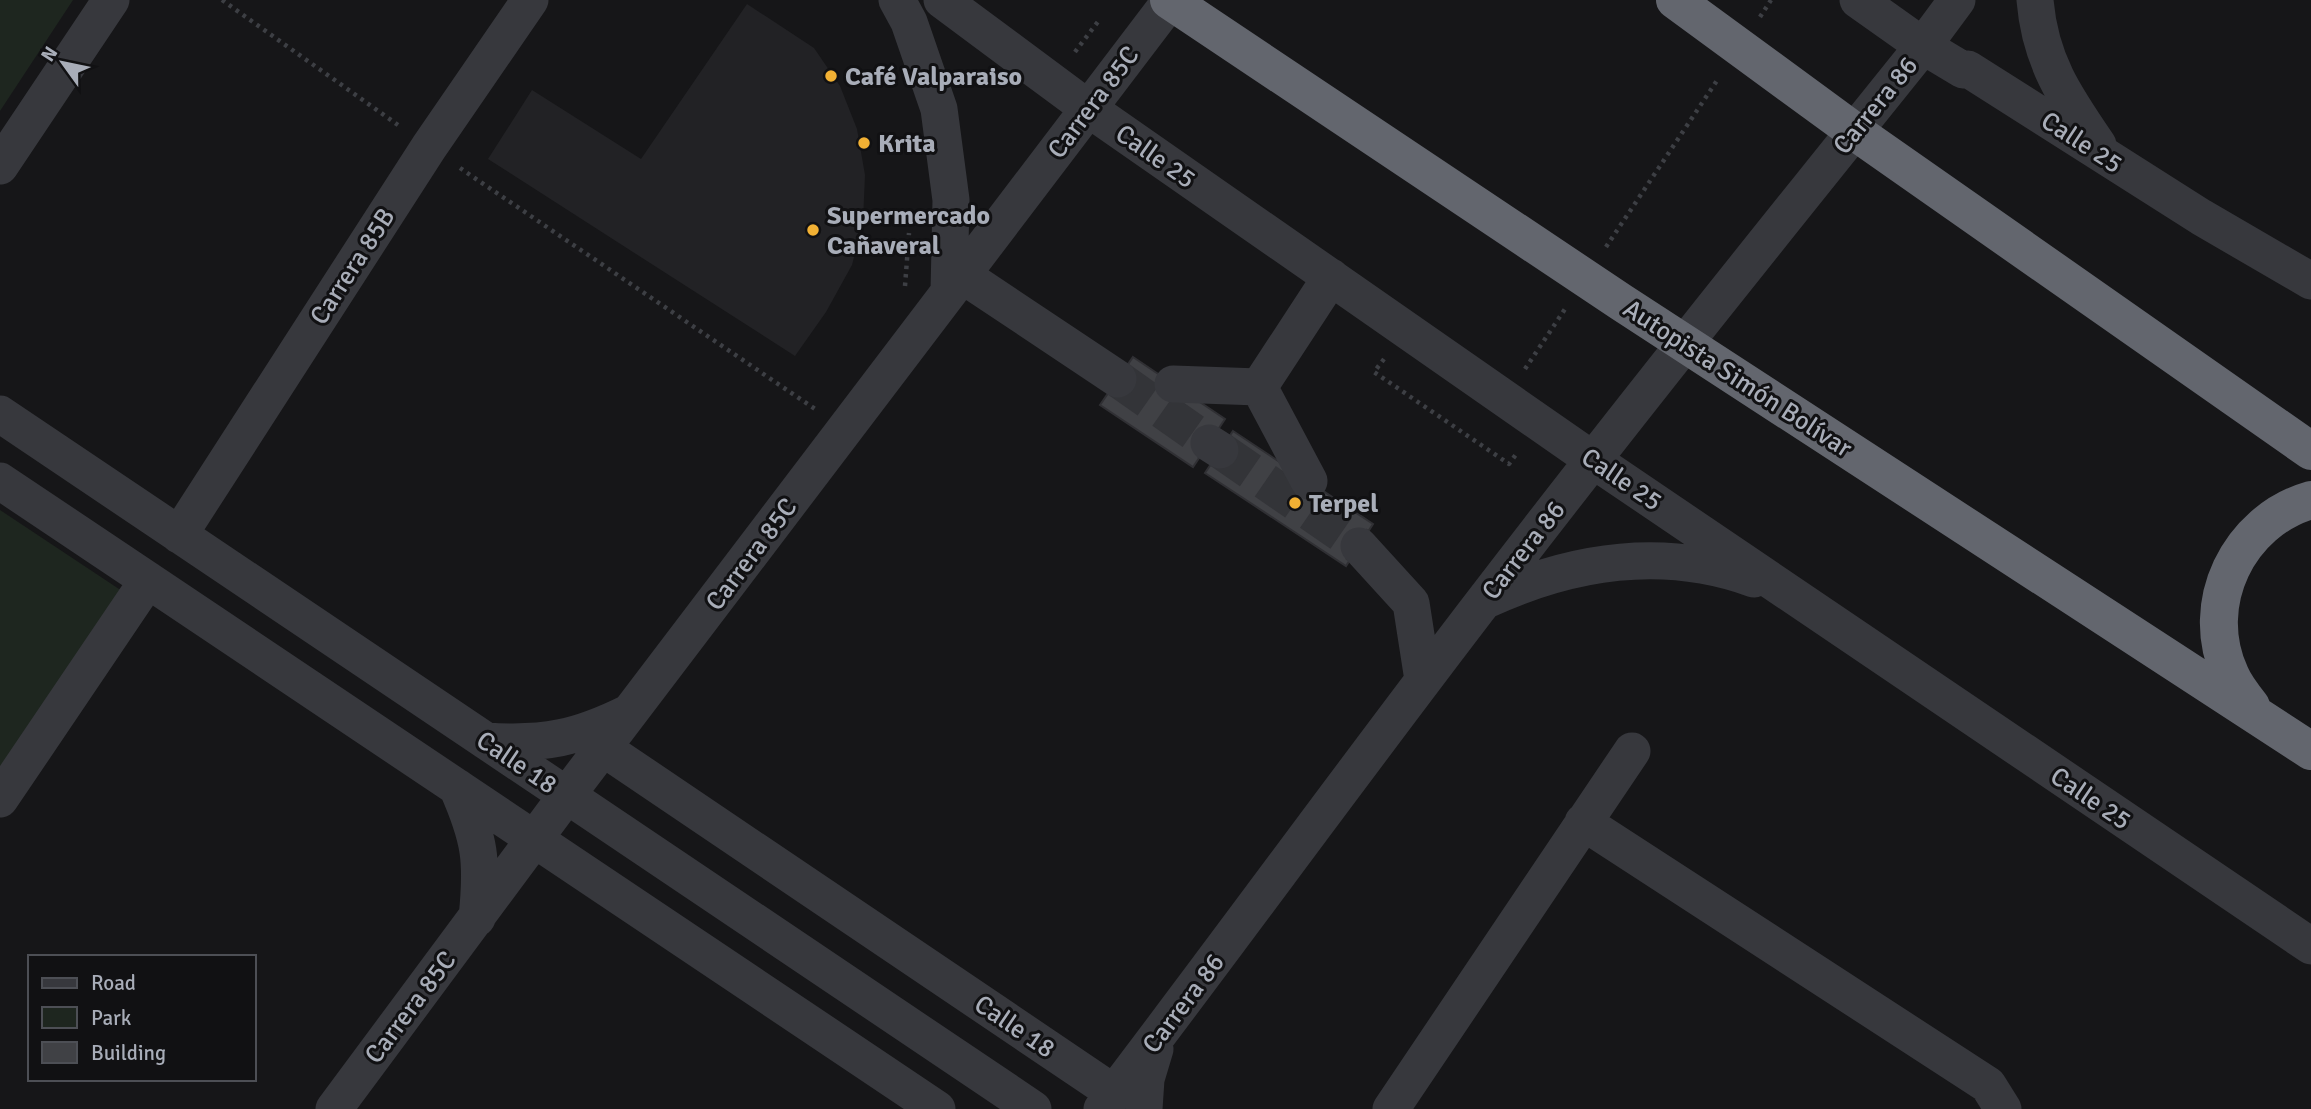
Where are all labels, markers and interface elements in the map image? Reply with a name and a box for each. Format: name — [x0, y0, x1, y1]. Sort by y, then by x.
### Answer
north arrow — [28, 28, 98, 98]
street label: Carrera 85C — [1041, 40, 1146, 165]
text: N — [36, 42, 63, 66]
street label: Carrera 86 — [1827, 50, 1925, 161]
place label: Café Valparaiso — [845, 61, 1022, 93]
marker: Café Valparaiso — [823, 68, 839, 84]
street label: Calle 25 — [2035, 105, 2128, 181]
street label: Calle 25 — [1109, 118, 1202, 196]
place label: Krita — [878, 128, 936, 160]
marker: Krita — [856, 135, 872, 151]
place label: Supermercado Cañaveral — [827, 200, 990, 262]
street label: Carrera 85B — [303, 202, 402, 331]
marker: Supermercado Cañaveral — [805, 222, 821, 238]
street label: Autopista Simón Bolívar — [1617, 293, 1858, 465]
street label: Calle 25 — [1575, 441, 1668, 518]
place label: Terpel — [1309, 488, 1378, 520]
street label: Carrera 85C — [699, 492, 804, 617]
marker: Terpel — [1287, 495, 1303, 511]
street label: Carrera 86 — [1475, 495, 1572, 606]
street label: Calle 18 — [470, 724, 563, 801]
street label: Calle 25 — [2044, 760, 2137, 837]
street label: Carrera 85C — [358, 945, 463, 1070]
street label: Carrera 86 — [1136, 947, 1232, 1060]
legend — [28, 955, 256, 1081]
text: Road — [91, 970, 136, 996]
street label: Calle 18 — [968, 988, 1061, 1065]
text: Park — [91, 1005, 132, 1031]
text: Building — [91, 1040, 166, 1066]

